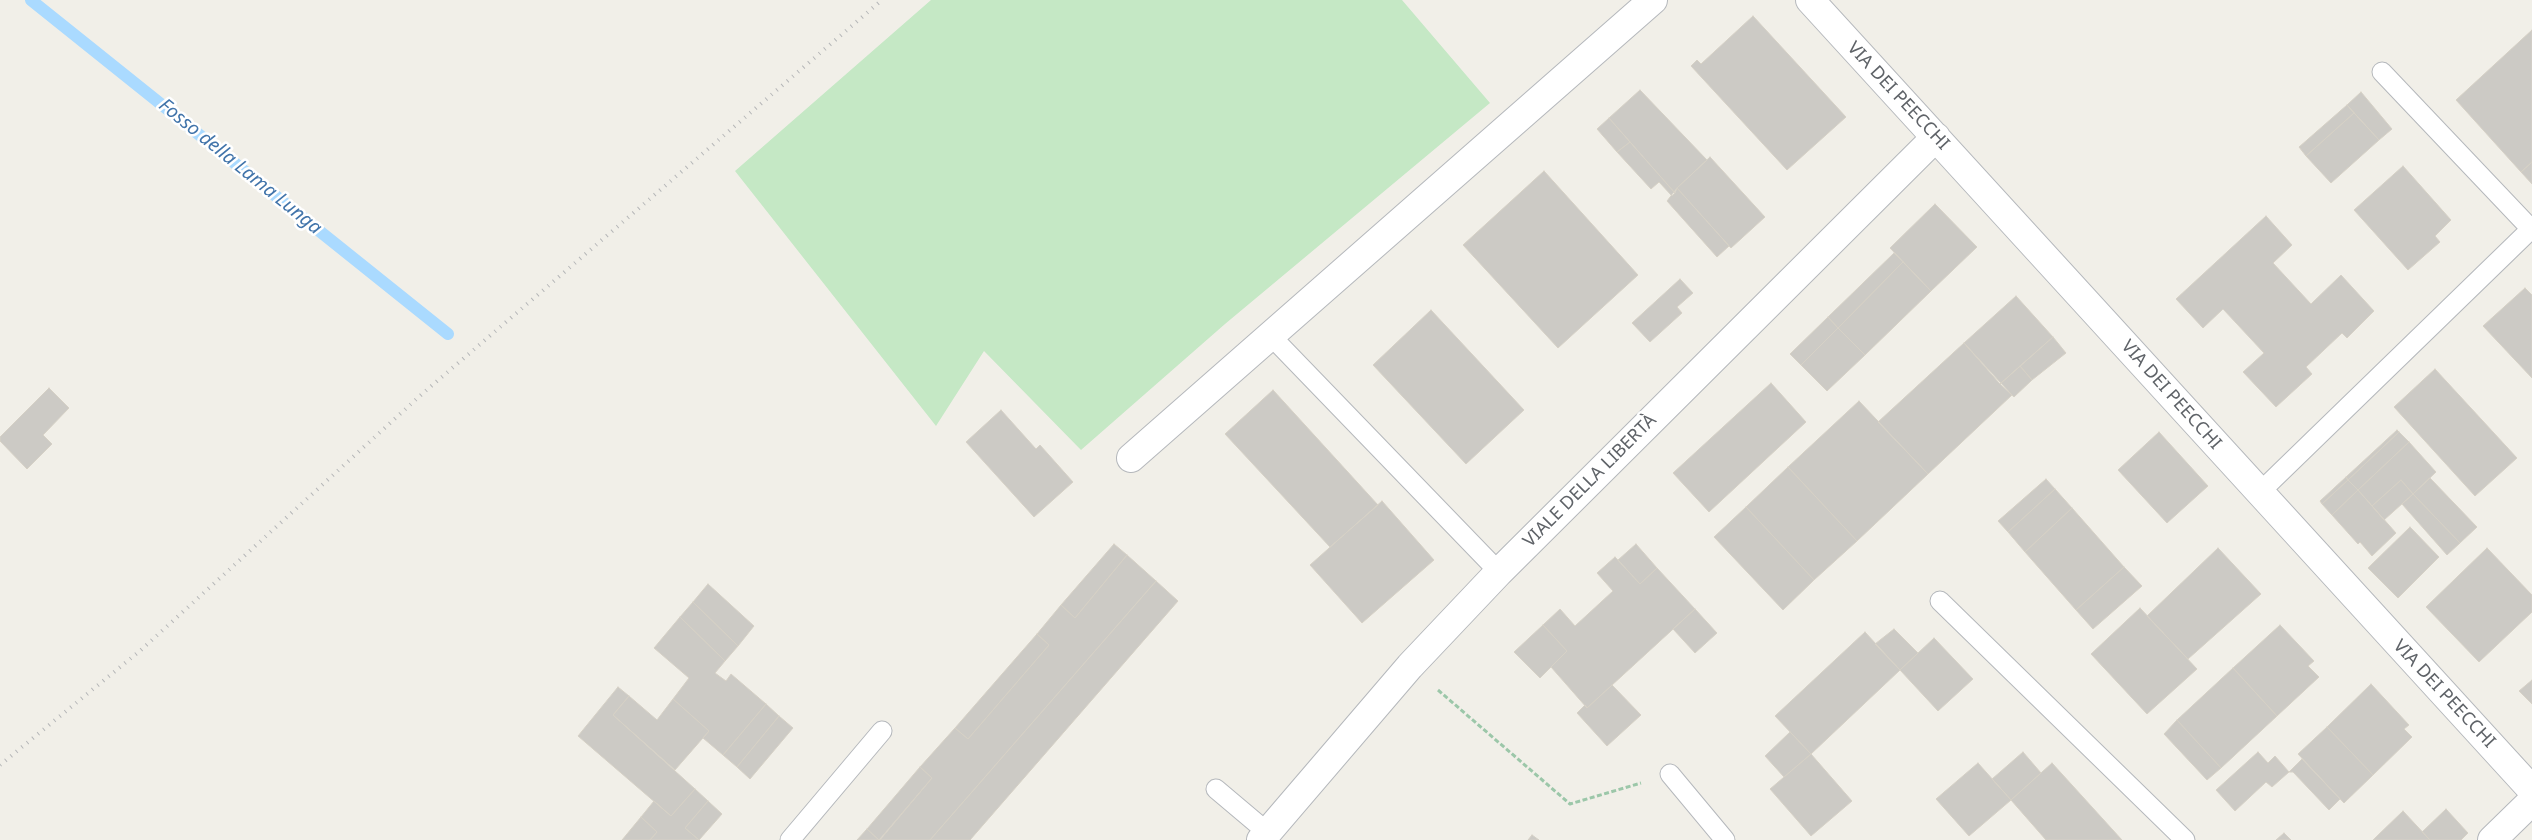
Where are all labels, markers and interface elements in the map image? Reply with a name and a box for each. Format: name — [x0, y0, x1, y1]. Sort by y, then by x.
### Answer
street label: VIA DEI PEECCHI — [1842, 38, 1954, 154]
water label: Fosso della Lama Lunga — [154, 94, 326, 240]
street label: VIA DEI PEECCHI — [2116, 336, 2226, 454]
street label: VIALE DELLA LIBERTÀ — [1519, 410, 1661, 552]
street label: VIA DEI PEECCHI — [2388, 636, 2500, 752]

